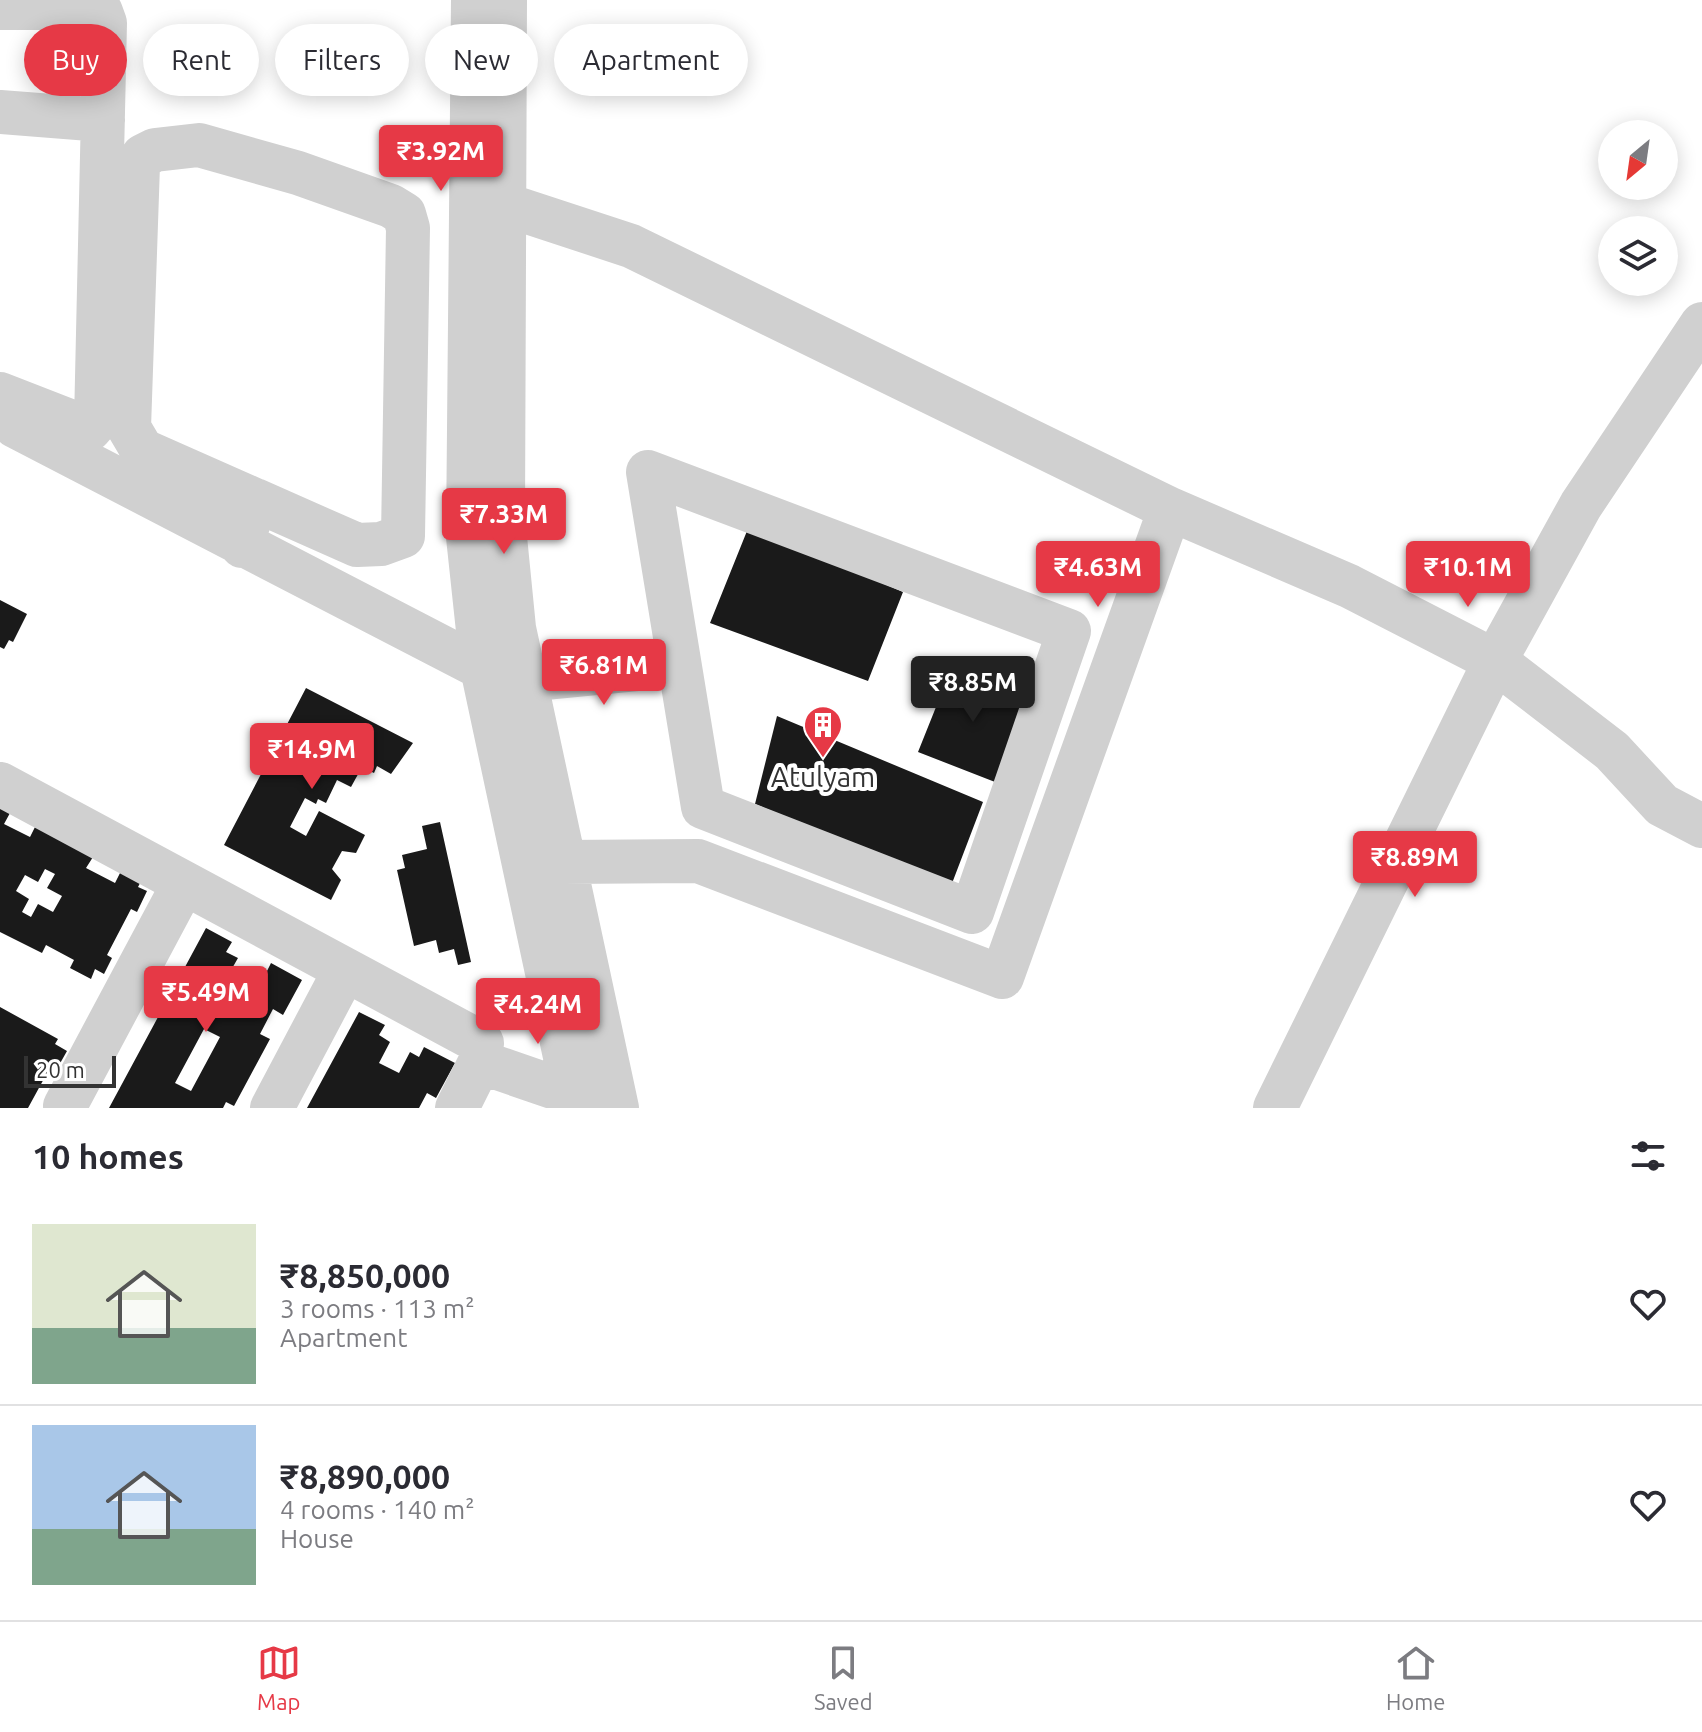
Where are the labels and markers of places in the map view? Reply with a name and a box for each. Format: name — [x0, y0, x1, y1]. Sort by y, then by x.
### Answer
pin: ₹3.92M — [376, 125, 506, 193]
pin: ₹7.33M — [439, 488, 569, 556]
pin: ₹4.63M — [1033, 541, 1163, 609]
pin: ₹10.1M — [1403, 541, 1533, 609]
pin: ₹6.81M — [539, 639, 669, 707]
pin: ₹8.85M — [908, 656, 1038, 724]
building icon: Atulyam — [802, 704, 844, 759]
pin: ₹14.9M — [247, 723, 377, 791]
place label: Atulyam — [771, 761, 875, 792]
pin: ₹8.89M — [1350, 831, 1480, 899]
pin: ₹5.49M — [141, 966, 271, 1034]
pin: ₹4.24M — [473, 978, 603, 1046]

